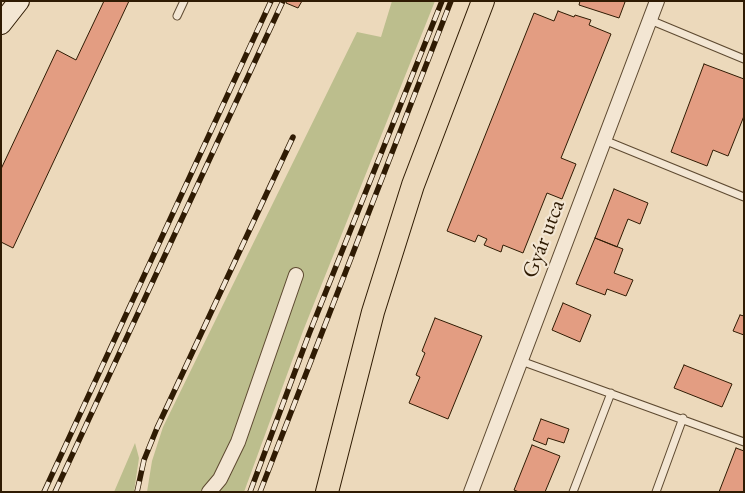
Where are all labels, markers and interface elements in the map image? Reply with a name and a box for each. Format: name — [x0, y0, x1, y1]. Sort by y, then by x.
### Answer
street label: Gyár utca — [517, 196, 571, 282]

